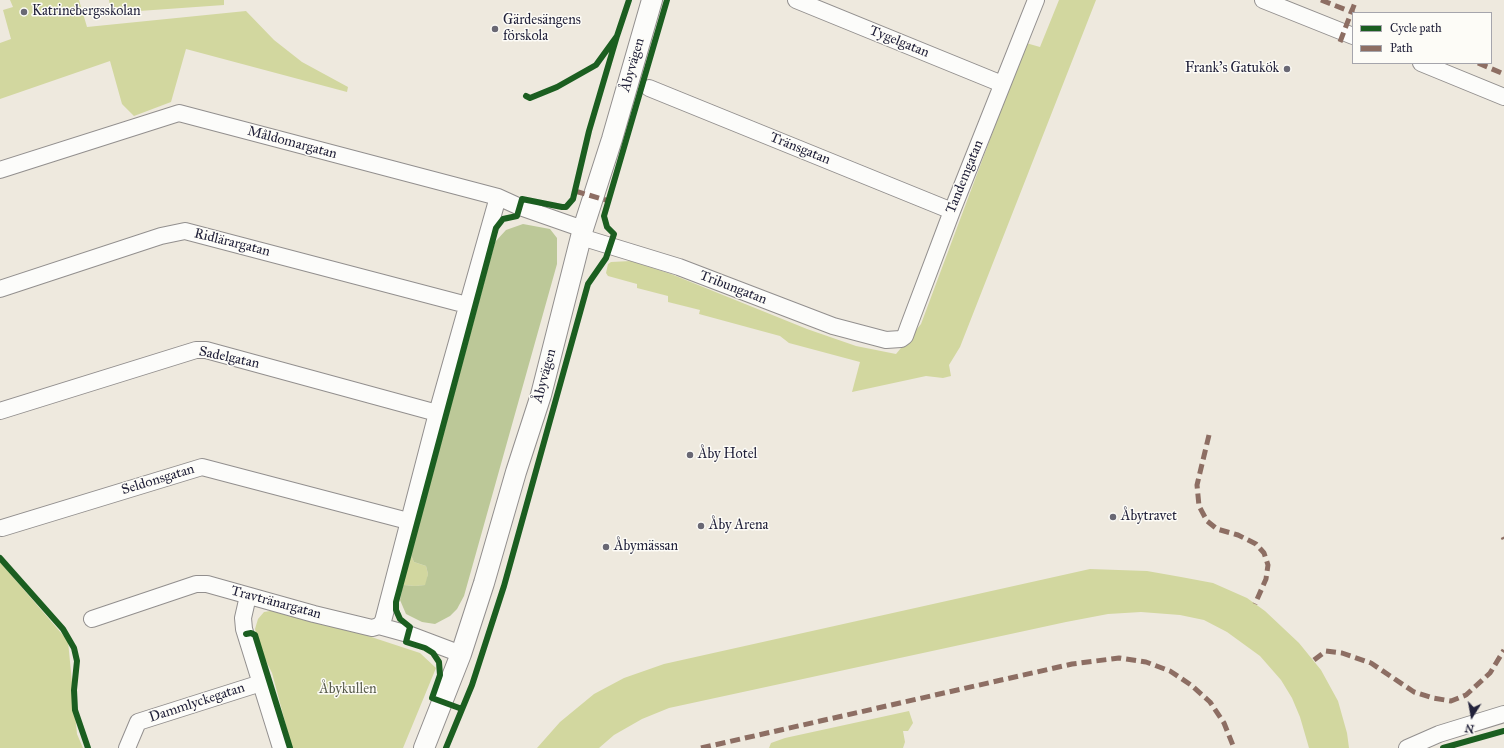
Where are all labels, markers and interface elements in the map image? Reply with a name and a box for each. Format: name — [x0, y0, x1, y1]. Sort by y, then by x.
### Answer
place label: Katrinebergsskolan — [32, 4, 141, 20]
marker: Katrinebergsskolan — [19, 7, 29, 17]
legend — [1352, 12, 1492, 64]
place label: Gärdesängens förskola — [503, 13, 581, 46]
text: Cycle path — [1390, 21, 1442, 35]
street label: Tygelgatan — [867, 22, 931, 62]
marker: Gärdesängens förskola — [490, 24, 500, 34]
street label: Åbyvägen — [617, 36, 649, 94]
text: Path — [1390, 41, 1413, 55]
place label: Frank's Gatukök — [1185, 61, 1279, 77]
marker: Frank's Gatukök — [1282, 64, 1292, 74]
street label: Måldomargatan — [245, 123, 339, 163]
street label: Tränsgatan — [767, 129, 833, 169]
street label: Tandemgatan — [943, 138, 987, 216]
street label: Ridlärargatan — [192, 225, 272, 261]
street label: Tribungatan — [697, 267, 769, 309]
street label: Sadelgatan — [197, 343, 261, 373]
street label: Åbyvägen — [530, 347, 560, 405]
place label: Åby Hotel — [698, 447, 757, 463]
marker: Åby Hotel — [685, 450, 695, 460]
street label: Seldonsgatan — [119, 461, 197, 499]
place label: Åbytravet — [1121, 509, 1177, 525]
marker: Åbytravet — [1108, 512, 1118, 522]
place label: Åby Arena — [709, 518, 769, 534]
marker: Åby Arena — [696, 521, 706, 531]
place label: Åbymässan — [614, 539, 678, 555]
marker: Åbymässan — [601, 542, 611, 552]
street label: Travtränargatan — [229, 583, 323, 623]
street label: Dammlyckegatan — [147, 680, 247, 726]
park label: Åbykullen — [319, 682, 377, 698]
north arrow — [1452, 696, 1492, 736]
text: N — [1464, 721, 1475, 736]

